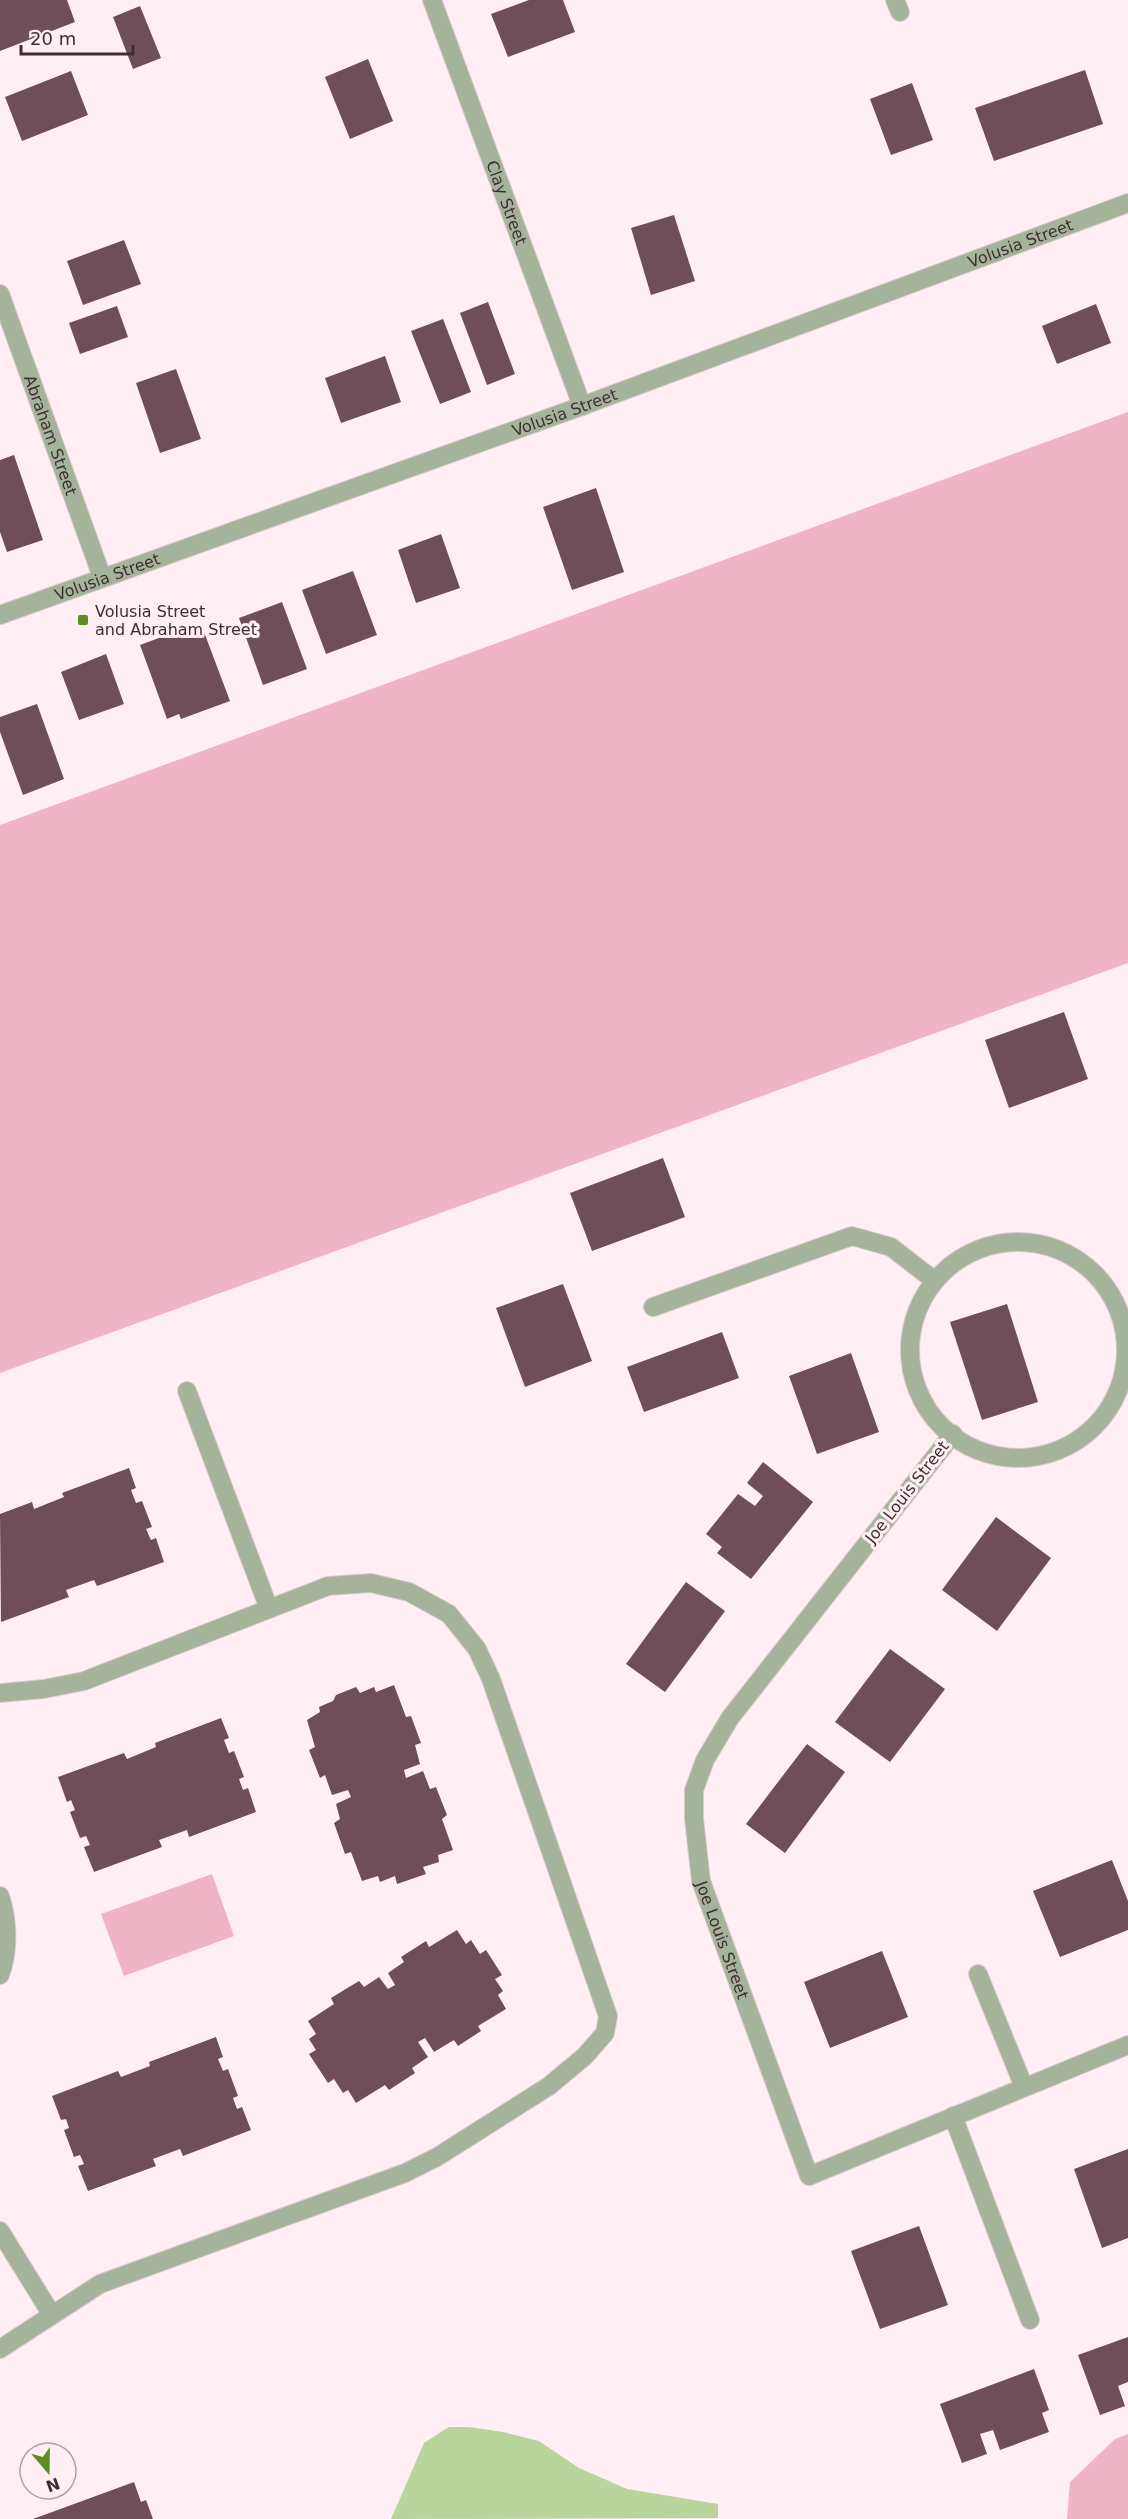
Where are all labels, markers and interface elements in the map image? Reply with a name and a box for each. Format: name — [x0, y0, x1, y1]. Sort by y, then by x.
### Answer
scale bar — [21, 18, 134, 56]
text: 20 m — [30, 28, 76, 49]
street label: Clay Street — [483, 158, 531, 247]
street label: Volusia Street — [965, 215, 1075, 271]
street label: Abraham Street — [20, 372, 81, 498]
street label: Volusia Street — [510, 384, 620, 440]
street label: Volusia Street — [52, 549, 162, 604]
place label: Volusia Street and Abraham Street — [95, 602, 257, 639]
marker: Volusia Street and Abraham Street — [76, 613, 90, 627]
street label: Joe Louis Street — [861, 1437, 953, 1548]
street label: Joe Louis Street — [692, 1877, 753, 2002]
north arrow — [18, 2441, 78, 2501]
text: N — [43, 2473, 63, 2496]

